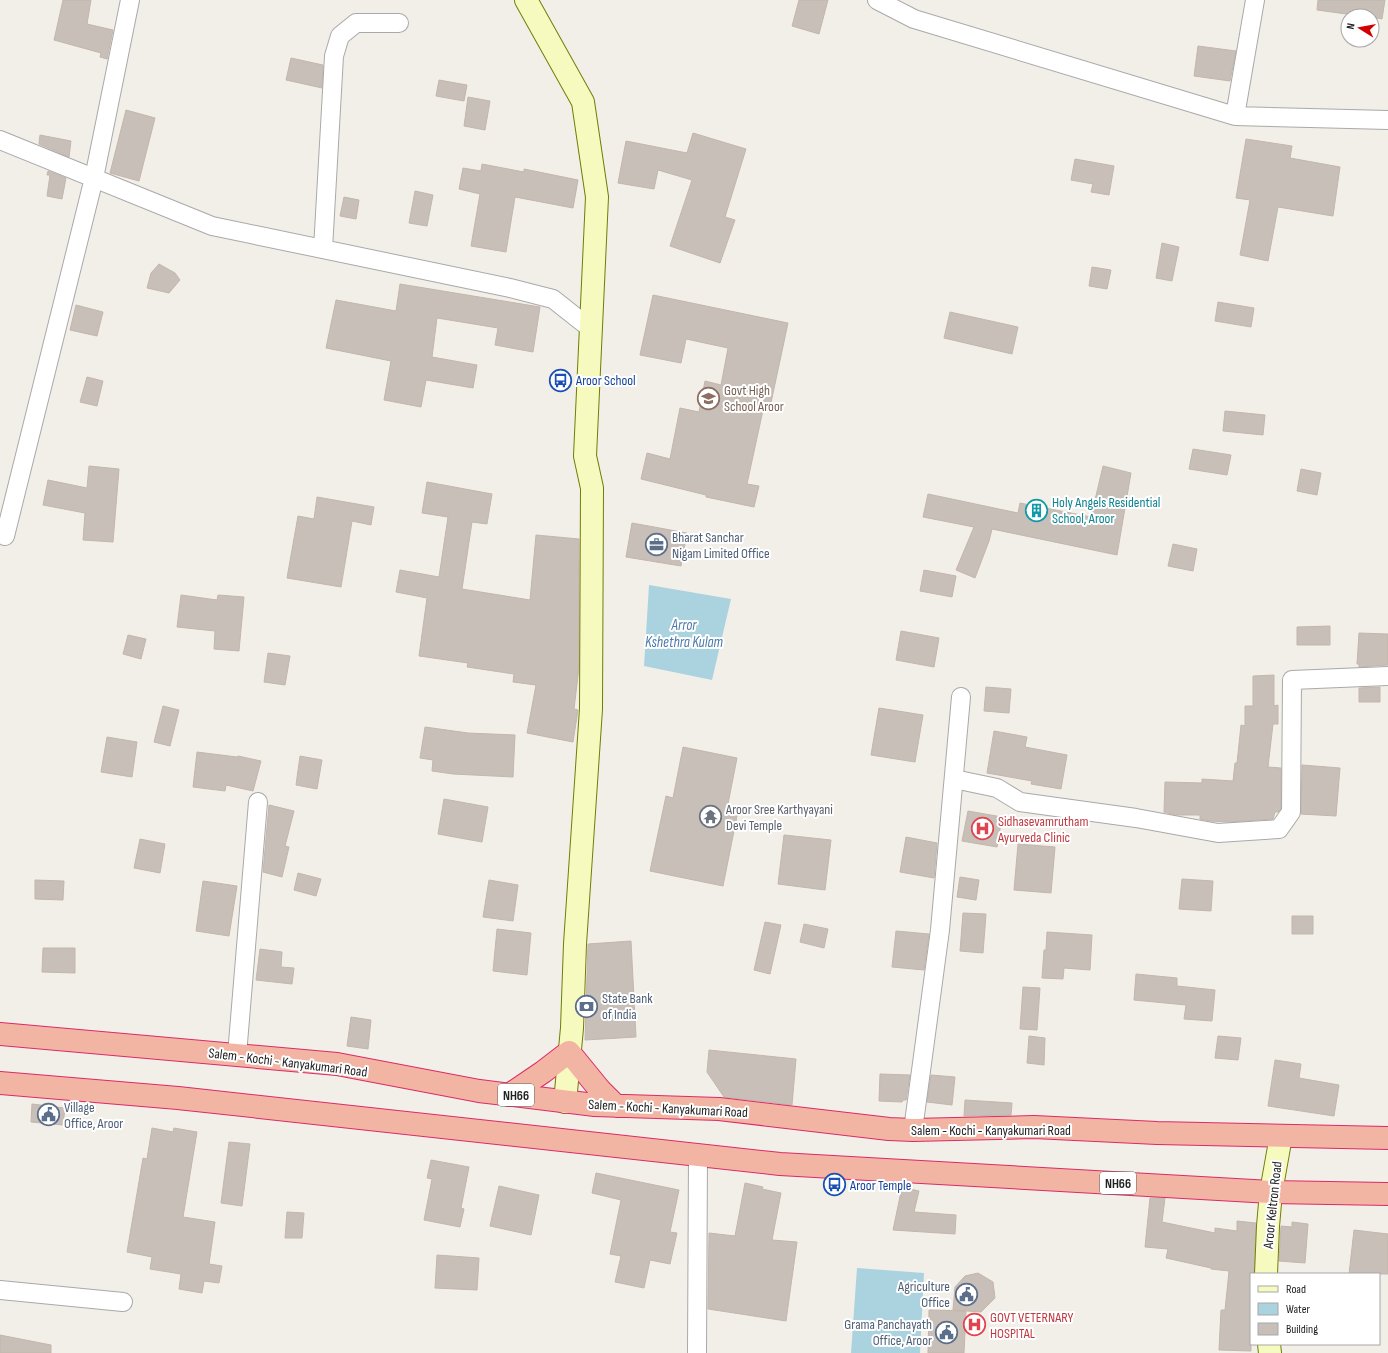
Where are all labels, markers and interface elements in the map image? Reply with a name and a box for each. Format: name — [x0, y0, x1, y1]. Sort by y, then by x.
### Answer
north arrow — [1340, 8, 1380, 48]
text: N — [1344, 22, 1358, 30]
bus stop icon: Aroor School — [547, 367, 573, 393]
place label: Aroor School — [575, 372, 636, 389]
place label: Govt High School Aroor — [724, 382, 784, 415]
school or university icon: Govt High School Aroor — [695, 385, 721, 411]
place label: Holy Angels Residential School, Aroor — [1052, 494, 1160, 527]
building icon: Holy Angels Residential School, Aroor — [1024, 497, 1050, 523]
place label: Bharat Sanchar Nigam Limited Office — [672, 529, 770, 562]
office icon: Bharat Sanchar Nigam Limited Office — [643, 532, 669, 558]
water label: Arror Kshethra Kulam — [645, 616, 724, 652]
place label: Aroor Sree Karthyayani Devi Temple — [725, 801, 833, 834]
temple icon: Aroor Sree Karthyayani Devi Temple — [697, 804, 723, 830]
place label: Sidhasevamrutham Ayurveda Clinic — [997, 813, 1088, 846]
hospital icon: Sidhasevamrutham Ayurveda Clinic — [969, 816, 995, 842]
place label: State Bank of India — [602, 990, 653, 1023]
bank icon: State Bank of India — [573, 993, 599, 1019]
street label: Salem - Kochi - Kanyakumari Road — [208, 1044, 368, 1081]
road number: NH66 — [498, 1084, 534, 1106]
street label: Salem - Kochi - Kanyakumari Road — [588, 1096, 748, 1121]
place label: Village Office, Aroor — [64, 1099, 123, 1132]
public building icon: Village Office, Aroor — [35, 1102, 61, 1128]
street label: Salem - Kochi - Kanyakumari Road — [911, 1122, 1071, 1139]
street label: Aroor Keltron Road — [1259, 1160, 1286, 1251]
bus stop icon: Aroor Temple — [822, 1172, 848, 1198]
road number: NH66 — [1100, 1172, 1136, 1194]
place label: Aroor Temple — [849, 1177, 911, 1194]
legend — [1250, 1273, 1380, 1345]
place label: Agriculture Office — [897, 1278, 950, 1311]
public building icon: Agriculture Office — [953, 1281, 979, 1307]
text: Road — [1286, 1282, 1306, 1297]
text: Water — [1286, 1302, 1310, 1317]
place label: GOVT VETERNARY HOSPITAL — [990, 1309, 1073, 1342]
hospital icon: GOVT VETERNARY HOSPITAL — [961, 1312, 987, 1338]
place label: Grama Panchayath Office, Aroor — [844, 1316, 932, 1349]
public building icon: Grama Panchayath Office, Aroor — [934, 1319, 960, 1345]
text: Building — [1286, 1322, 1318, 1337]

